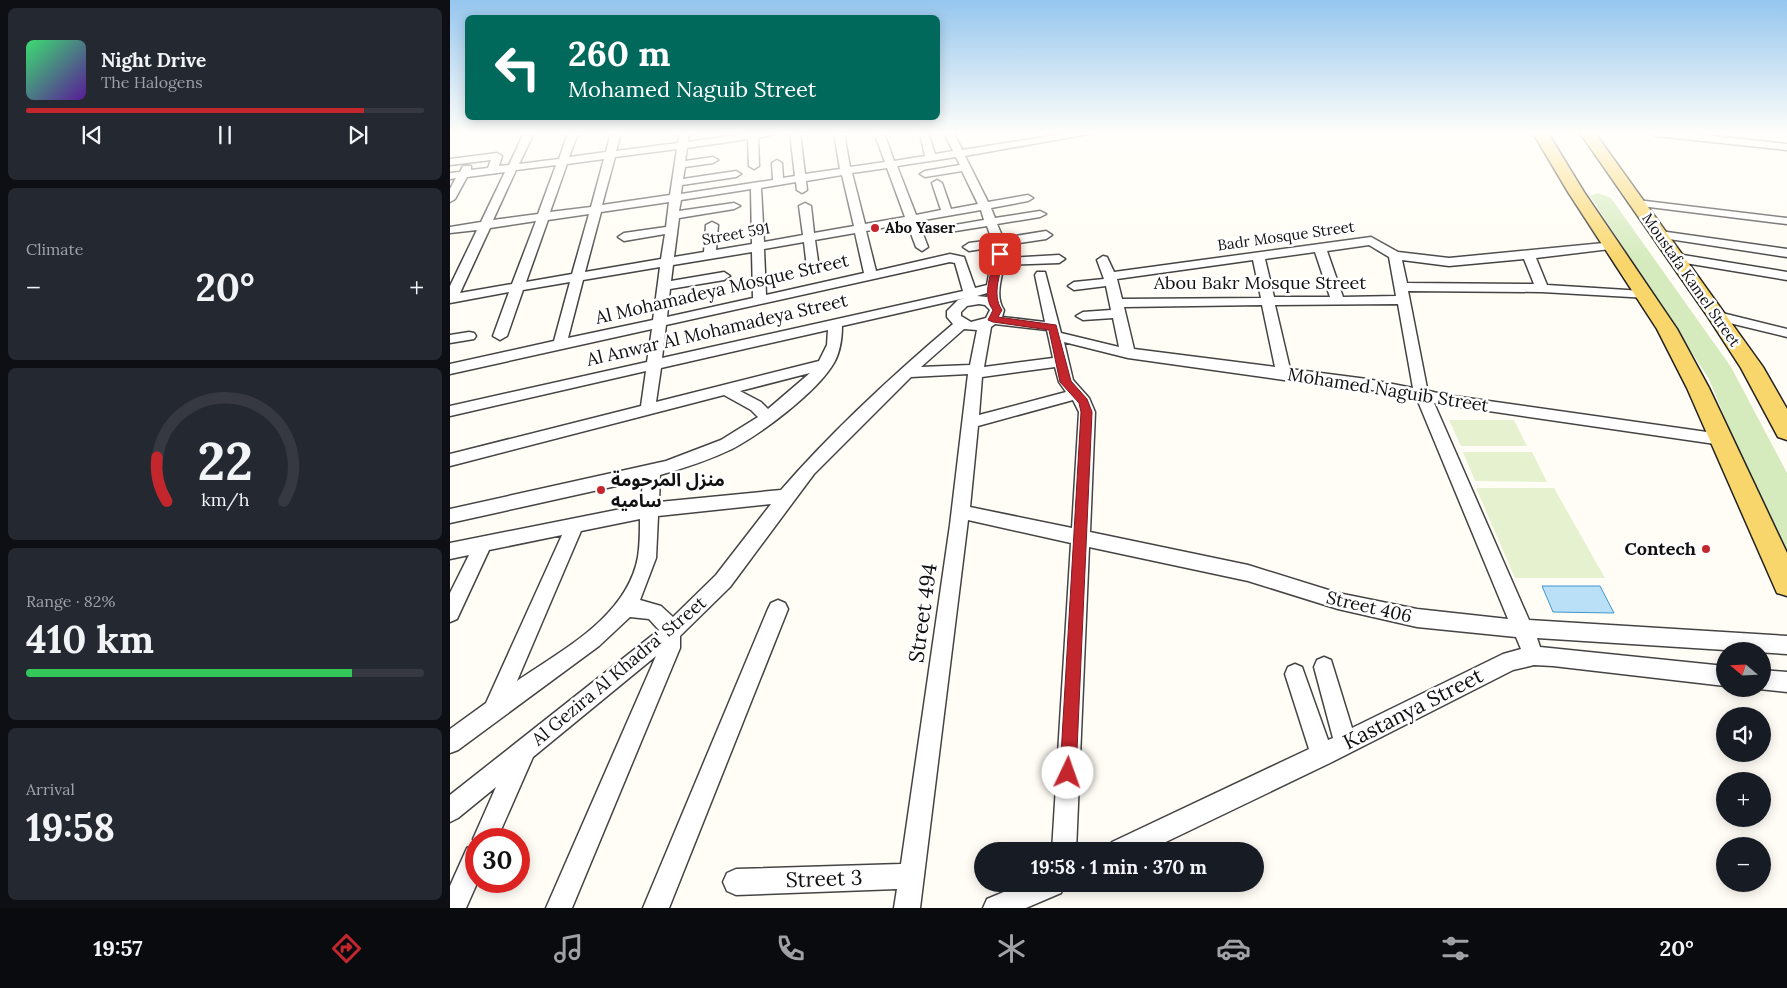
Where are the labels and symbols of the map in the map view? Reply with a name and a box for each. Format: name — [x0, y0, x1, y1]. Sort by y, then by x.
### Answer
street label: Moustafa Kamel Street — [1638, 209, 1745, 350]
street label: Badr Mosque Street — [1216, 216, 1356, 255]
street label: Street 591 — [700, 218, 771, 249]
place label: Abo Yaser — [885, 218, 956, 237]
marker: Abo Yaser — [869, 222, 881, 234]
pin — [979, 233, 1021, 275]
street label: Al Mohamadeya Mosque Street — [592, 248, 851, 329]
street label: Abou Bakr Mosque Street — [1153, 271, 1366, 294]
street label: Al Anwar Al Mohamadeya Street — [583, 288, 850, 371]
street label: Mohamed Naguib Street — [1286, 362, 1490, 417]
place label: منزل المرحومة ساميه — [611, 468, 725, 512]
marker: منزل المرحومة ساميه — [595, 484, 607, 496]
place label: Contech — [1624, 537, 1696, 560]
marker: Contech — [1700, 543, 1712, 555]
street label: Street 494 — [902, 562, 943, 664]
street label: Street 406 — [1324, 586, 1414, 628]
street label: Al Gezira Al Khadra' Street — [526, 591, 711, 751]
north arrow — [1716, 642, 1771, 698]
street label: Kastanya Street — [1338, 661, 1488, 755]
position arrow — [1041, 746, 1093, 798]
speed limit sign: 30 — [465, 828, 530, 893]
street label: Street 3 — [785, 864, 863, 893]

